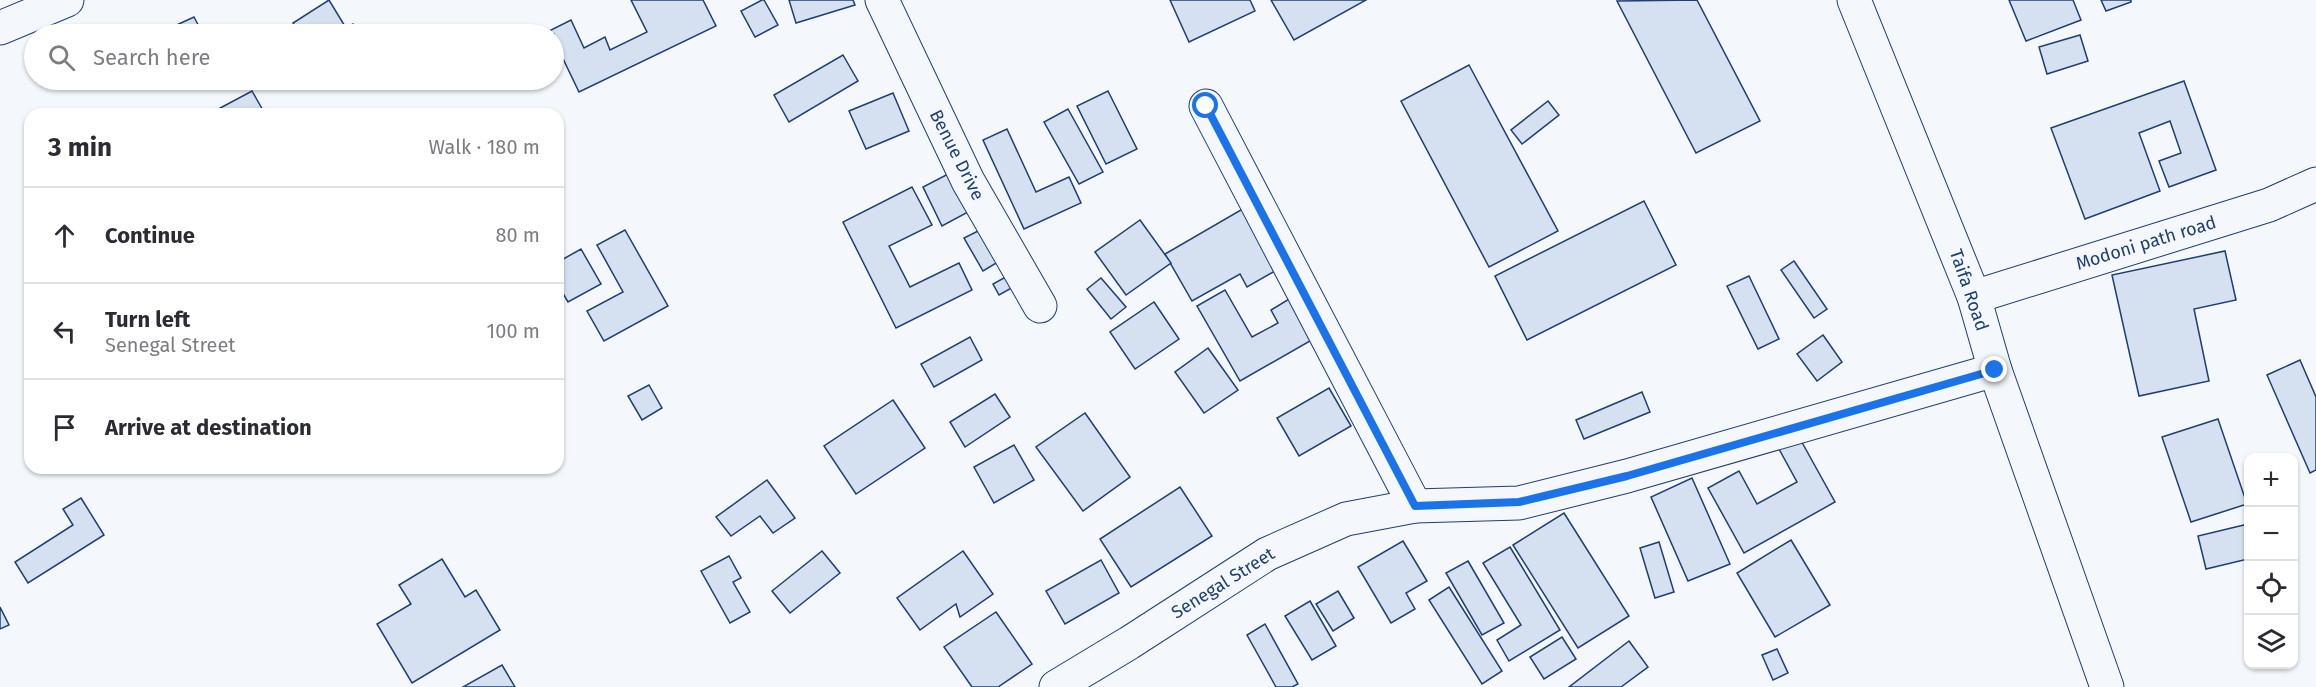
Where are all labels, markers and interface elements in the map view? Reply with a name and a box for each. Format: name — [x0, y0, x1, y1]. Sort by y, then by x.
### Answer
search box — [24, 24, 564, 90]
icon: search — [45, 41, 78, 74]
text: Search here — [93, 44, 211, 71]
route start — [1192, 92, 1218, 118]
street label: Benue Drive — [925, 106, 989, 204]
text: 3 min — [48, 132, 112, 163]
text: Walk · 180 m — [429, 135, 540, 159]
street label: Modoni path road — [2073, 211, 2219, 275]
icon: ahead — [48, 219, 81, 252]
text: Continue — [105, 222, 195, 249]
text: 80 m — [495, 223, 540, 247]
street label: Taifa Road — [1945, 246, 1993, 334]
text: Turn left — [105, 306, 190, 333]
icon: left — [48, 315, 81, 348]
text: 100 m — [487, 319, 540, 343]
text: Senegal Street — [105, 333, 236, 357]
route end — [1981, 356, 2007, 382]
icon: arrive — [48, 411, 81, 444]
text: Arrive at destination — [105, 414, 312, 441]
map controls — [2244, 453, 2298, 669]
button: + — [2244, 453, 2298, 507]
button: − — [2244, 507, 2298, 561]
street label: Senegal Street — [1167, 542, 1279, 623]
button: locate — [2244, 561, 2298, 615]
button: layers — [2244, 615, 2298, 669]

